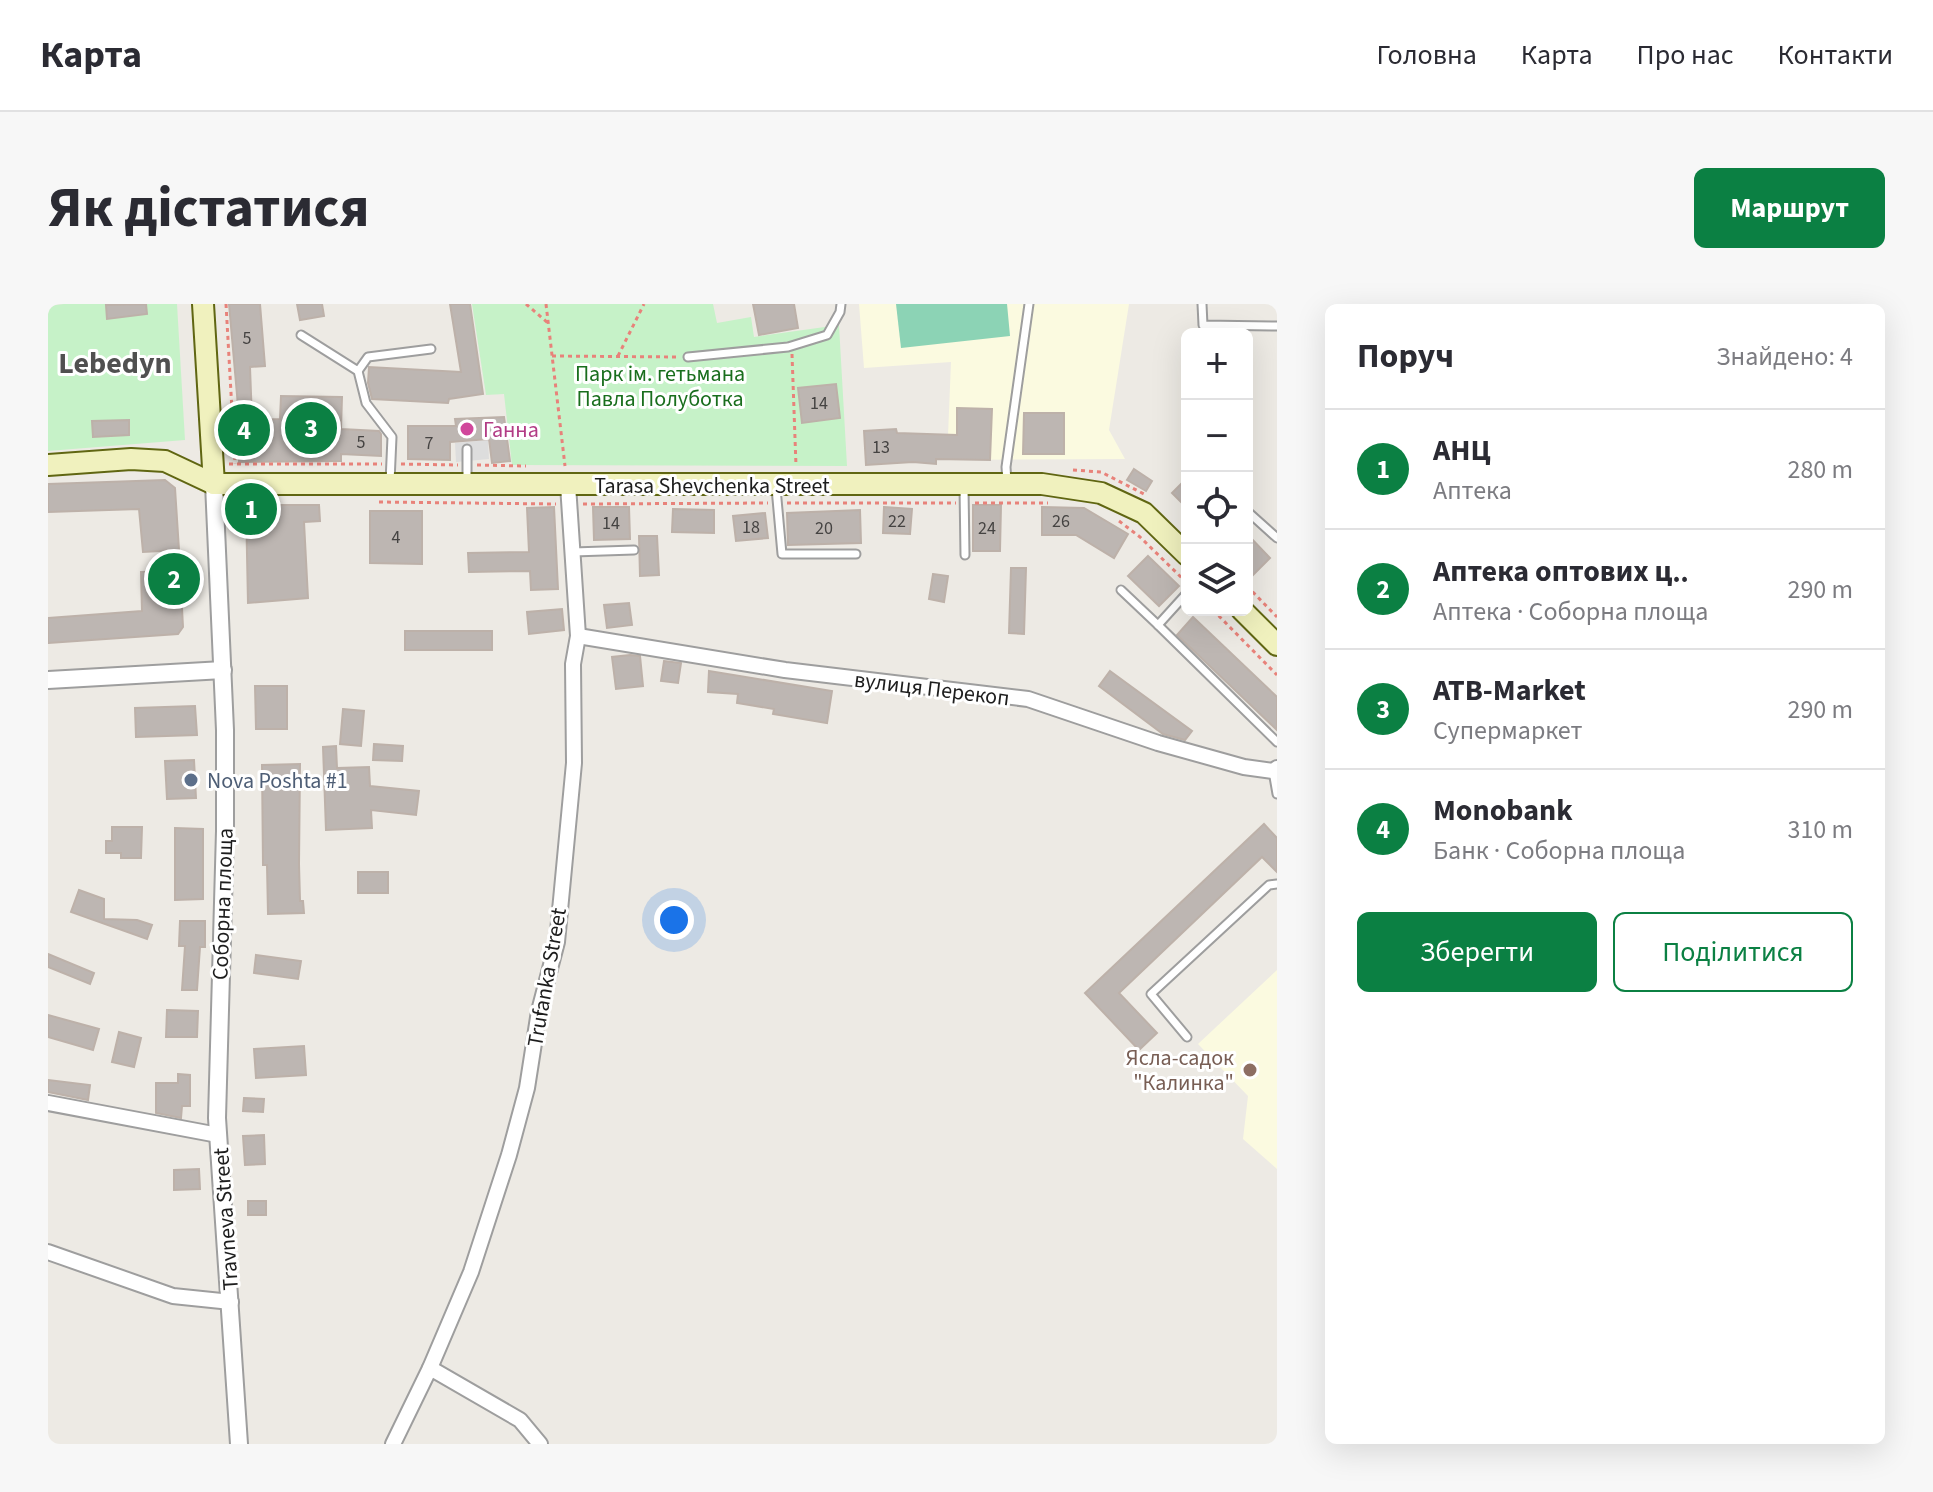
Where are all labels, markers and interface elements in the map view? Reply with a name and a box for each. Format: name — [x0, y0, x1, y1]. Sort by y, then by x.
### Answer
text: Карта — [40, 28, 142, 82]
text: Головна — [1377, 35, 1477, 75]
text: Карта — [1521, 35, 1593, 75]
text: Про нас — [1637, 35, 1734, 75]
text: Контакти — [1778, 35, 1893, 75]
button: Маршрут — [1694, 168, 1885, 248]
text: Як дістатися — [48, 169, 369, 248]
house number: 5 — [243, 326, 252, 351]
map controls — [1181, 328, 1253, 616]
button: + — [1181, 328, 1253, 400]
text: Поруч — [1357, 332, 1454, 381]
text: Знайдено: 4 — [1716, 338, 1853, 375]
district label: Lebedyn — [58, 342, 172, 385]
park label: Парк ім. гетьмана Павла Полуботка — [575, 358, 745, 415]
house number: 14 — [810, 391, 828, 416]
pin: 3 — [285, 398, 337, 458]
pin: 4 — [218, 400, 270, 460]
button: − — [1181, 400, 1253, 472]
place label: Ганна — [483, 414, 539, 446]
marker: Ганна — [458, 420, 476, 438]
text: АНЦ — [1433, 429, 1490, 472]
house number: 5 — [357, 430, 366, 455]
house number: 7 — [425, 431, 434, 456]
house number: 13 — [872, 435, 890, 460]
text: 1 — [1376, 451, 1390, 488]
text: 280 m — [1787, 451, 1853, 488]
street label: Tarasa Shevchenka Street — [594, 470, 830, 502]
button: locate — [1181, 472, 1253, 544]
text: Аптека — [1433, 472, 1512, 509]
pin: 1 — [225, 479, 277, 539]
house number: 22 — [888, 509, 906, 534]
house number: 26 — [1052, 509, 1070, 534]
house number: 14 — [602, 511, 620, 536]
house number: 18 — [742, 515, 760, 540]
house number: 20 — [815, 516, 833, 541]
house number: 24 — [978, 516, 996, 541]
house number: 4 — [392, 525, 401, 550]
button: layers — [1181, 544, 1253, 616]
pin: 2 — [148, 549, 200, 609]
text: Аптека оптових ц‥ — [1433, 550, 1689, 593]
text: 2 — [1376, 571, 1390, 608]
text: 290 m — [1787, 571, 1853, 608]
text: Аптека · Соборна площа — [1433, 593, 1708, 630]
street label: вулиця Перекоп — [852, 664, 1011, 714]
text: ATB-Market — [1433, 669, 1586, 712]
text: 3 — [1376, 691, 1390, 728]
text: 290 m — [1787, 691, 1853, 728]
text: Супермаркет — [1433, 712, 1582, 749]
place label: Nova Poshta #1 — [207, 765, 348, 797]
marker: Nova Poshta #1 — [182, 771, 200, 789]
text: Monobank — [1433, 789, 1573, 832]
text: 4 — [1376, 811, 1390, 848]
text: 310 m — [1787, 811, 1853, 848]
street label: Соборна площа — [204, 827, 242, 981]
text: Банк · Соборна площа — [1433, 832, 1685, 869]
your location — [654, 900, 694, 940]
street label: Trufanka Street — [519, 905, 575, 1049]
button: Зберегти — [1357, 912, 1597, 992]
button: Поділитися — [1613, 912, 1853, 992]
place label: Ясла-садок "Калинка" — [1126, 1042, 1234, 1099]
marker: Ясла-садок "Калинка" — [1241, 1061, 1259, 1079]
street label: Travneva Street — [205, 1146, 247, 1291]

